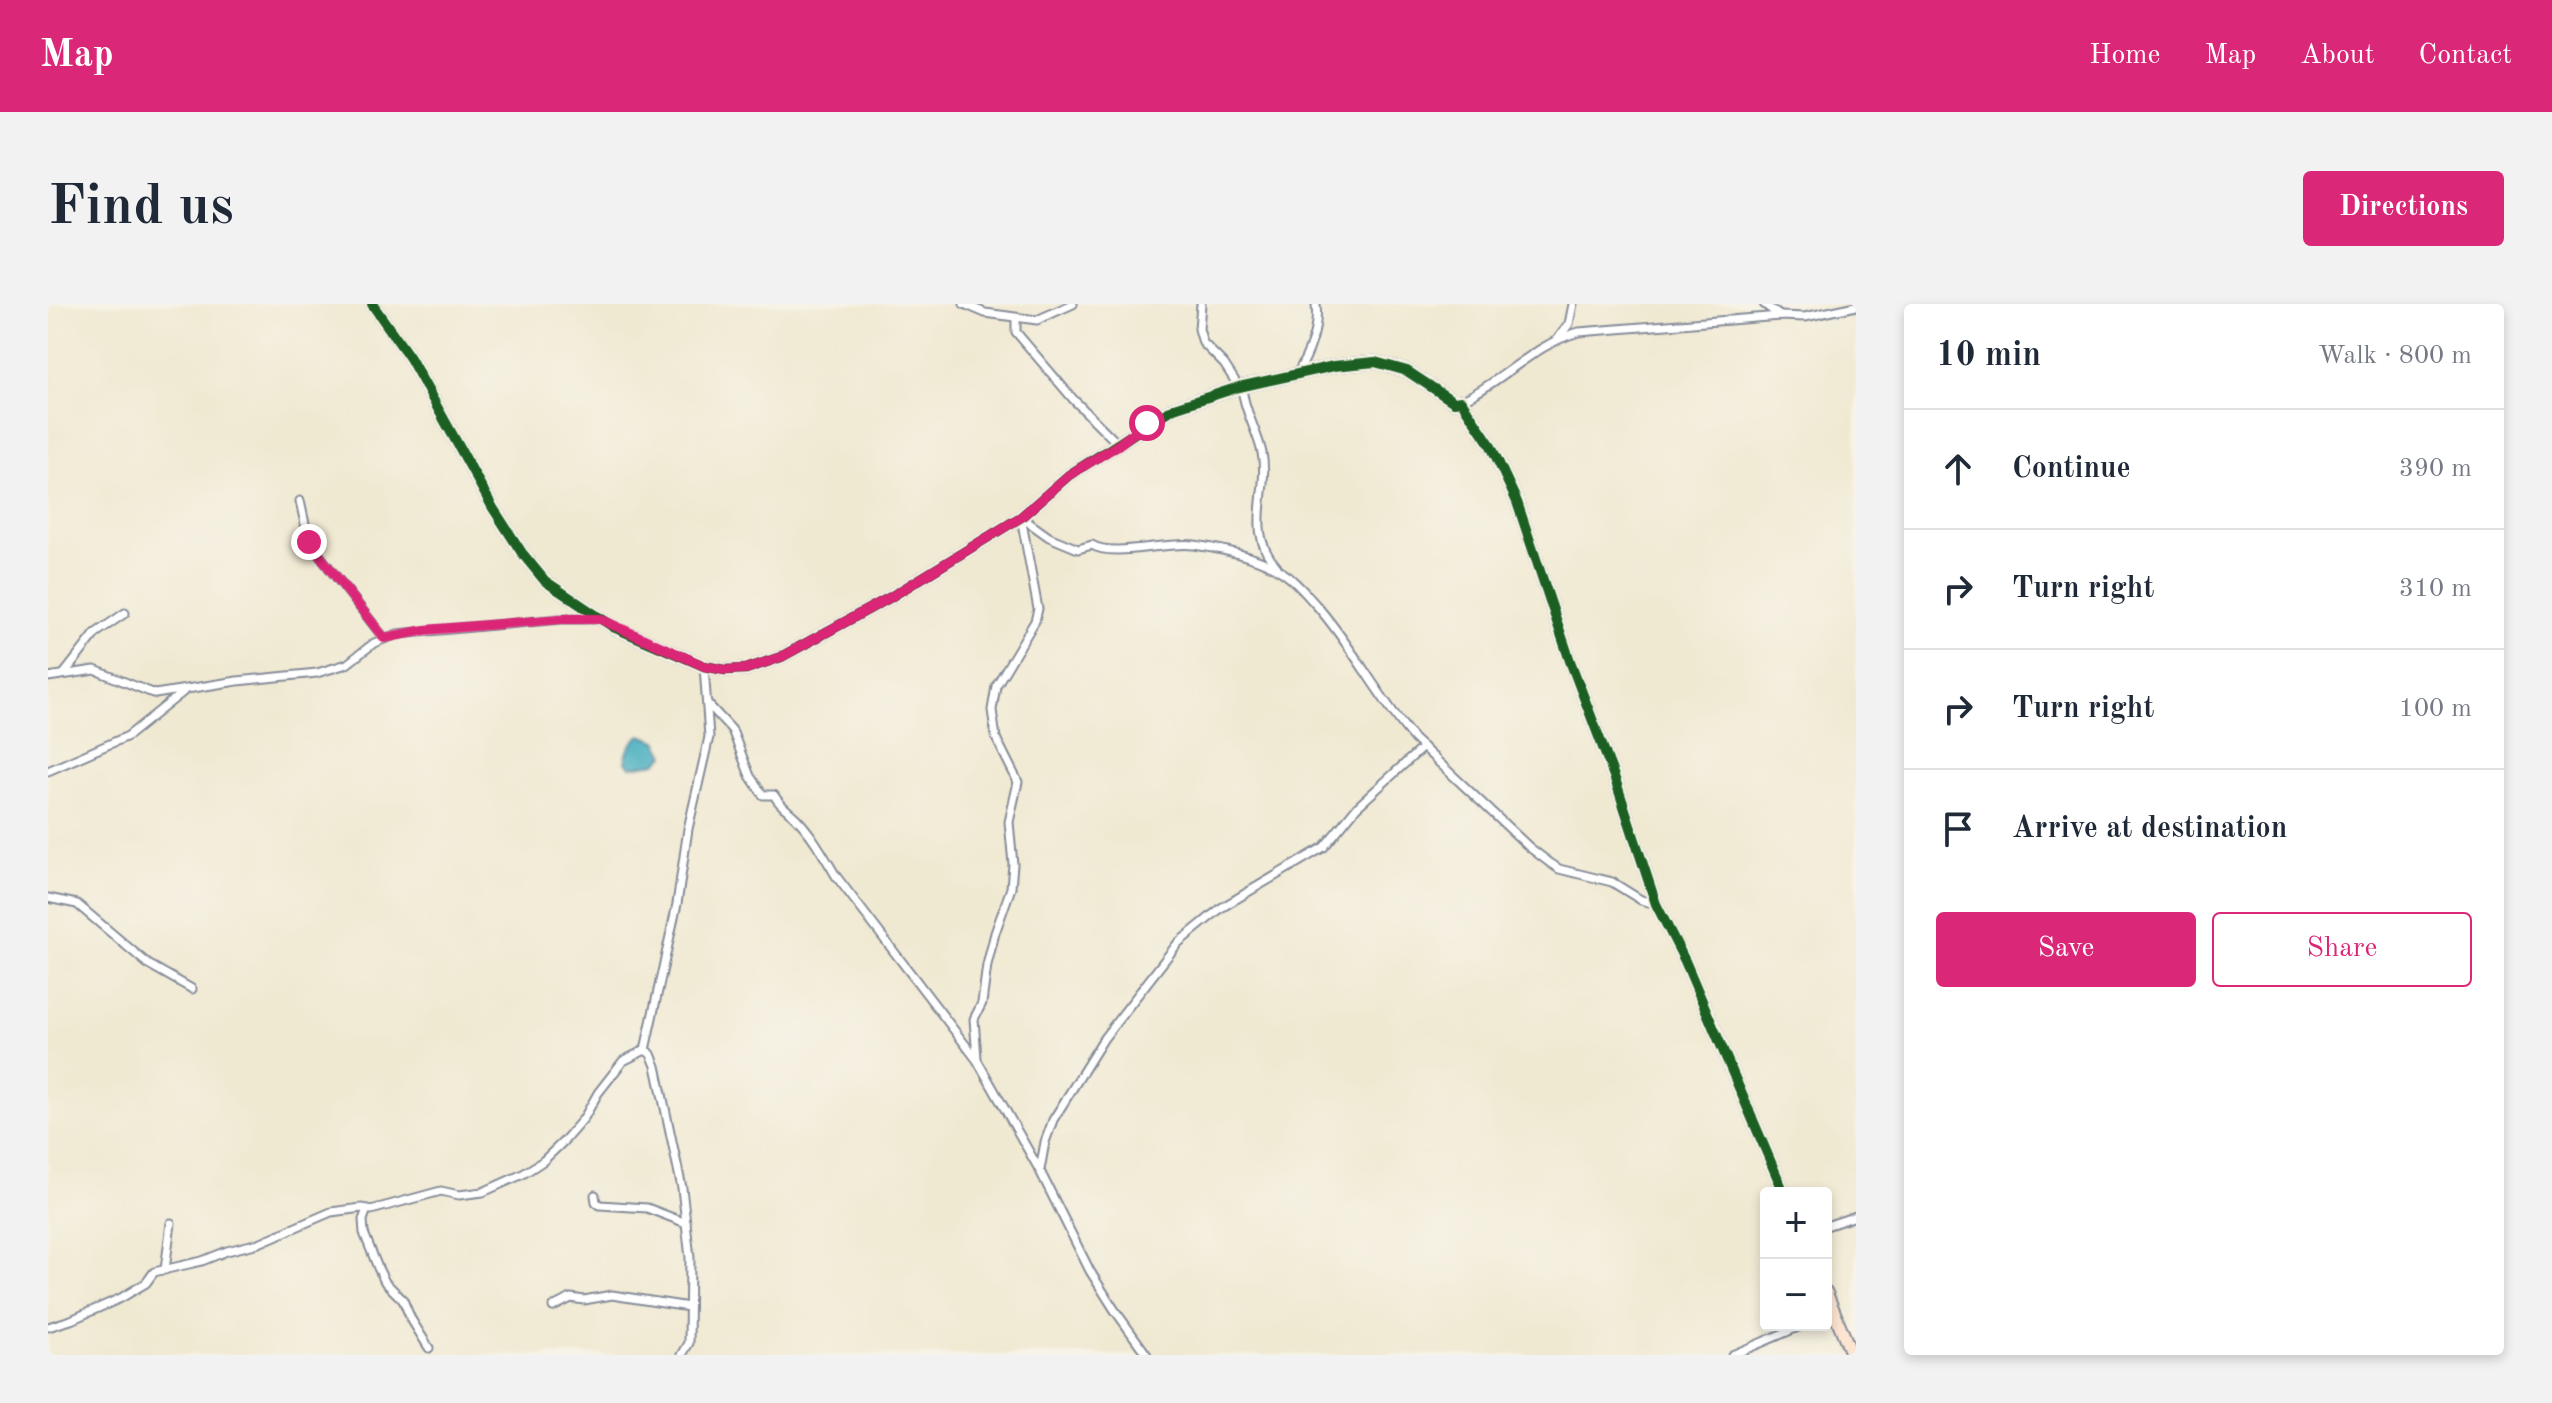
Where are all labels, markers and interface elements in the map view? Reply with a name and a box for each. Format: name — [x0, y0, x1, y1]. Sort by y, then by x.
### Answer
text: Map — [40, 37, 114, 75]
text: Home — [2089, 42, 2160, 70]
text: Map — [2204, 42, 2256, 70]
text: About — [2300, 42, 2375, 70]
text: Contact — [2419, 42, 2512, 70]
button: Directions — [2303, 171, 2504, 246]
text: Find us — [48, 180, 234, 236]
text: 10 min — [1936, 339, 2041, 373]
text: Walk · 800 m — [2318, 343, 2472, 369]
route start — [1129, 405, 1165, 441]
icon: ahead — [1936, 447, 1980, 491]
text: Continue — [2012, 454, 2131, 484]
text: 390 m — [2399, 456, 2472, 482]
route end — [291, 524, 327, 560]
icon: right — [1936, 567, 1980, 611]
text: Turn right — [2012, 574, 2154, 604]
text: 310 m — [2399, 576, 2472, 602]
icon: right — [1936, 687, 1980, 731]
text: Turn right — [2012, 694, 2154, 724]
text: 100 m — [2399, 696, 2472, 722]
icon: arrive — [1936, 807, 1980, 851]
text: Arrive at destination — [2012, 814, 2287, 844]
button: Save — [1936, 912, 2196, 987]
button: Share — [2212, 912, 2472, 987]
map controls — [1760, 1187, 1832, 1331]
button: + — [1760, 1187, 1832, 1259]
button: − — [1760, 1259, 1832, 1331]

